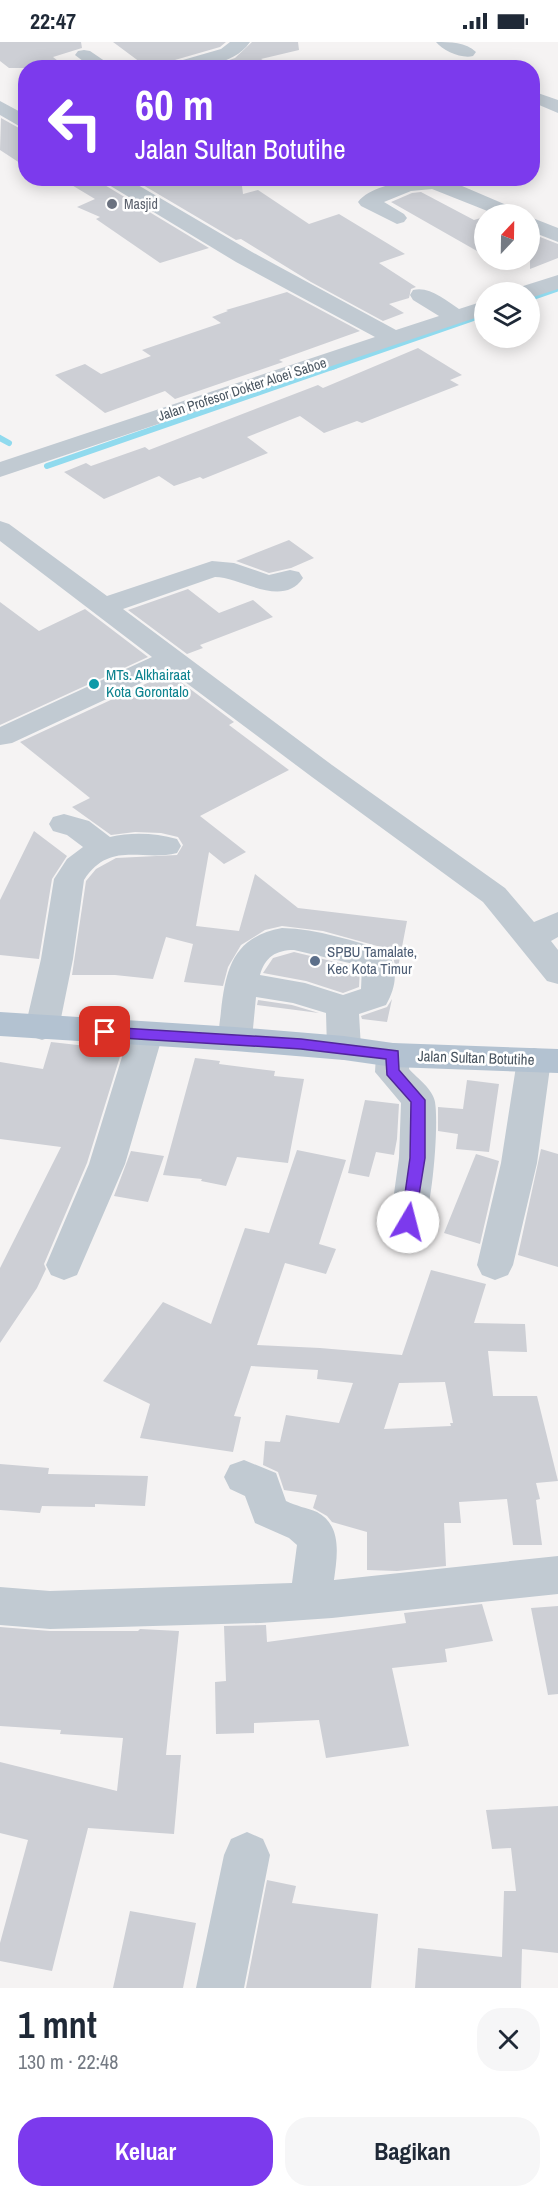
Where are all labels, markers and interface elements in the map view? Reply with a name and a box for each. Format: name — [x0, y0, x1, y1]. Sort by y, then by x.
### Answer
text: 22:47 — [30, 6, 76, 36]
text: 60 m — [135, 77, 214, 133]
icon: left — [36, 84, 114, 162]
text: Jalan Sultan Botutihe — [135, 131, 346, 167]
place label: Masjid — [124, 195, 158, 213]
marker: Masjid — [105, 197, 119, 211]
north arrow — [474, 204, 540, 270]
map controls — [474, 204, 540, 348]
button: layers — [474, 282, 540, 348]
street label: Jalan Profesor Dokter Aloei Saboe — [155, 353, 329, 425]
place label: MTs. Alkhairaat Kota Gorontalo — [106, 664, 191, 702]
marker: MTs. Alkhairaat Kota Gorontalo — [87, 677, 101, 691]
place label: SPBU Tamalate, Kec Kota Timur — [327, 941, 417, 979]
marker: SPBU Tamalate, Kec Kota Timur — [308, 954, 322, 968]
pin — [79, 1006, 130, 1057]
icon: arrive — [88, 1015, 121, 1048]
street label: Jalan Sultan Botutihe — [417, 1045, 535, 1070]
position arrow — [376, 1190, 440, 1254]
text: 1 mnt — [18, 2001, 97, 2049]
button: close — [477, 2008, 540, 2071]
text: 130 m · 22:48 — [18, 2048, 118, 2075]
button: Keluar — [18, 2117, 273, 2186]
button: Bagikan — [285, 2117, 540, 2186]

